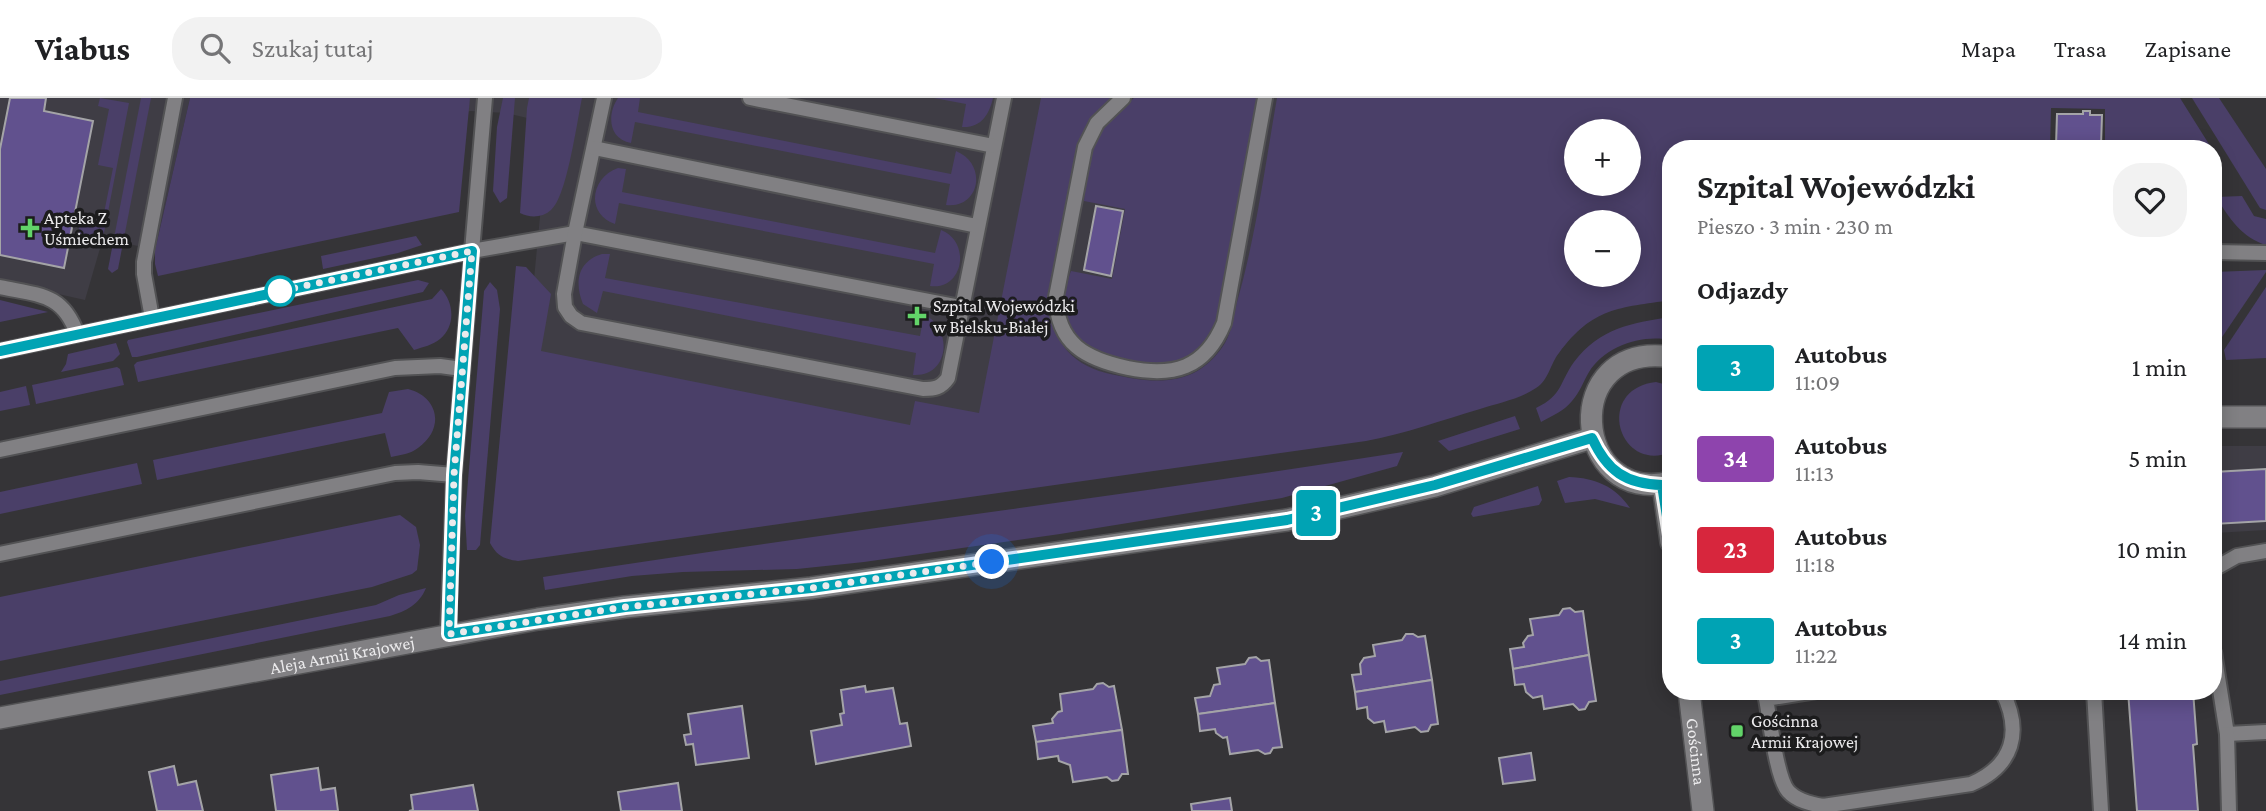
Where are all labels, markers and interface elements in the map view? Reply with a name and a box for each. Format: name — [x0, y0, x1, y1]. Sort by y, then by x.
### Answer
search box — [172, 17, 662, 80]
icon: search — [196, 29, 234, 67]
text: Viabus — [35, 30, 130, 67]
text: Szukaj tutaj — [252, 34, 374, 63]
text: Mapa — [1961, 35, 2016, 62]
text: Trasa — [2054, 35, 2107, 62]
text: Zapisane — [2145, 35, 2231, 62]
map controls — [1564, 119, 1641, 287]
button: + — [1564, 119, 1641, 196]
button: heart — [2113, 163, 2187, 237]
text: Szpital Wojewódzki — [1697, 168, 1975, 205]
place label: Apteka Z Uśmiechem — [44, 208, 129, 249]
button: − — [1564, 210, 1641, 287]
text: Pieszo · 3 min · 230 m — [1697, 213, 1893, 239]
marker: Apteka Z Uśmiechem — [22, 220, 38, 236]
unlabelled marker — [265, 276, 295, 306]
text: Odjazdy — [1697, 276, 1788, 305]
place label: Szpital Wojewódzki w Bielsku-Białej — [933, 296, 1075, 338]
marker: Szpital Wojewódzki w Bielsku-Białej — [907, 306, 927, 326]
text: Autobus — [1795, 340, 1887, 369]
text: 1 min — [2132, 353, 2187, 382]
text: 3 — [1730, 354, 1741, 381]
text: 11:09 — [1795, 369, 1840, 395]
text: Autobus — [1795, 431, 1887, 460]
text: 5 min — [2128, 444, 2187, 473]
text: 34 — [1723, 445, 1748, 472]
text: 11:13 — [1795, 460, 1834, 486]
line badge: 3 — [1293, 490, 1339, 536]
text: 3 — [1310, 499, 1322, 526]
text: Autobus — [1795, 522, 1887, 551]
text: 10 min — [2117, 535, 2187, 564]
text: 23 — [1724, 536, 1747, 563]
your location — [974, 544, 1009, 579]
text: 11:18 — [1795, 551, 1836, 577]
text: Autobus — [1795, 613, 1887, 642]
text: 14 min — [2119, 626, 2187, 655]
text: 3 — [1730, 627, 1741, 654]
street label: Aleja Armii Krajowej — [268, 632, 416, 678]
text: 11:22 — [1795, 642, 1837, 668]
place label: Gościnna Armii Krajowej — [1751, 711, 1858, 753]
street label: Gościnna — [1682, 717, 1710, 786]
marker: Gościnna Armii Krajowej — [1729, 723, 1745, 739]

